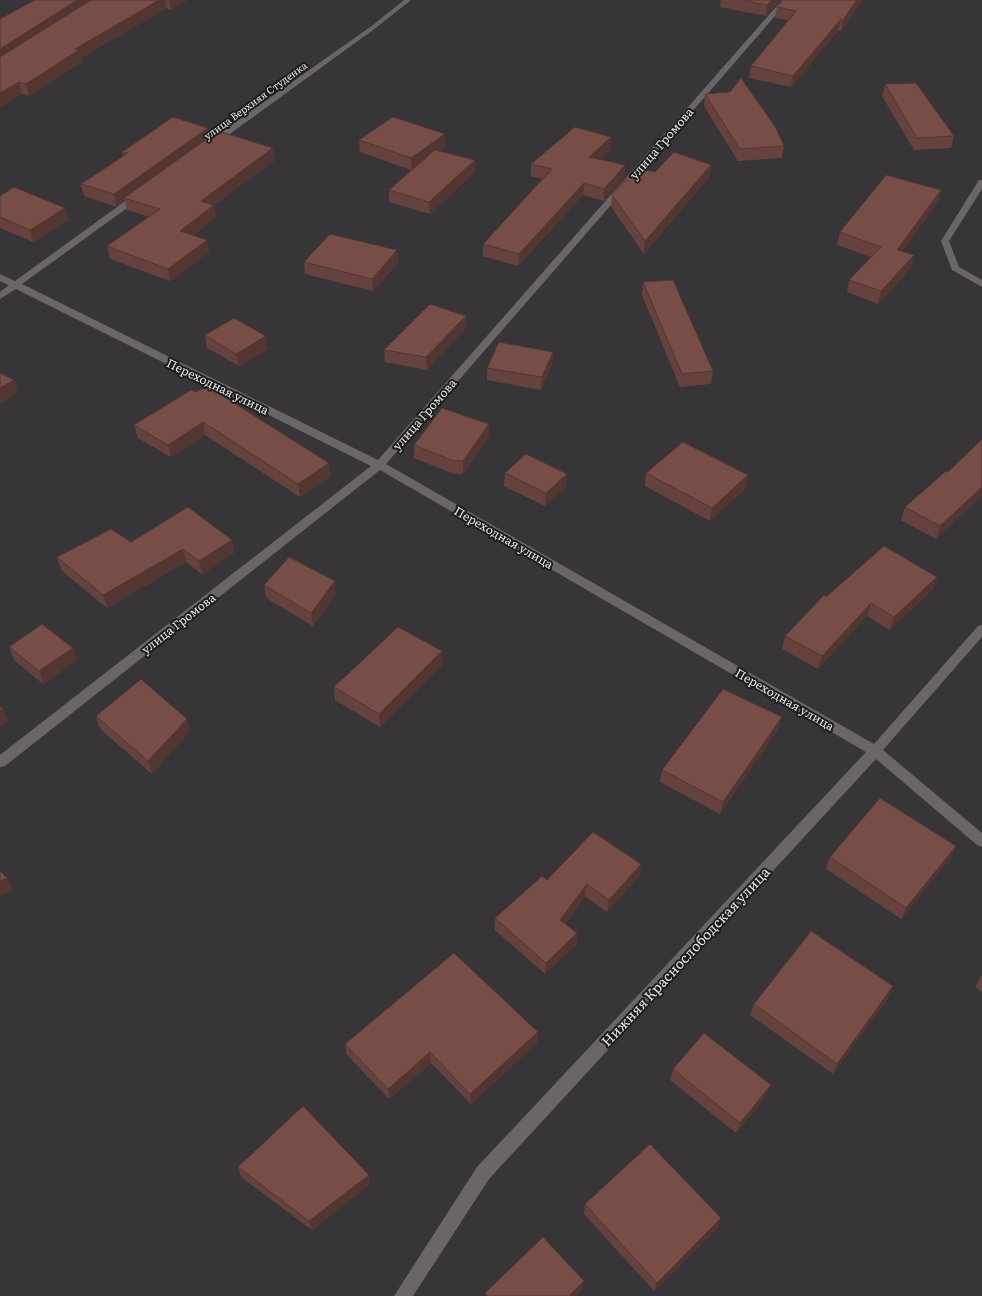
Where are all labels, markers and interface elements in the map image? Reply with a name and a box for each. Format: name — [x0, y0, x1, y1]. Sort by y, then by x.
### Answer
street label: улица Верхняя Cтуденка — [200, 57, 310, 143]
street label: улица Громова — [625, 103, 698, 183]
street label: Переходная улица — [164, 353, 273, 419]
street label: улица Громова — [388, 374, 461, 454]
street label: Переходная улица — [451, 501, 557, 573]
street label: улица Громова — [137, 588, 219, 658]
street label: Переходная улица — [732, 663, 838, 735]
street label: Нижняя Краснослободская улица — [596, 861, 774, 1050]

